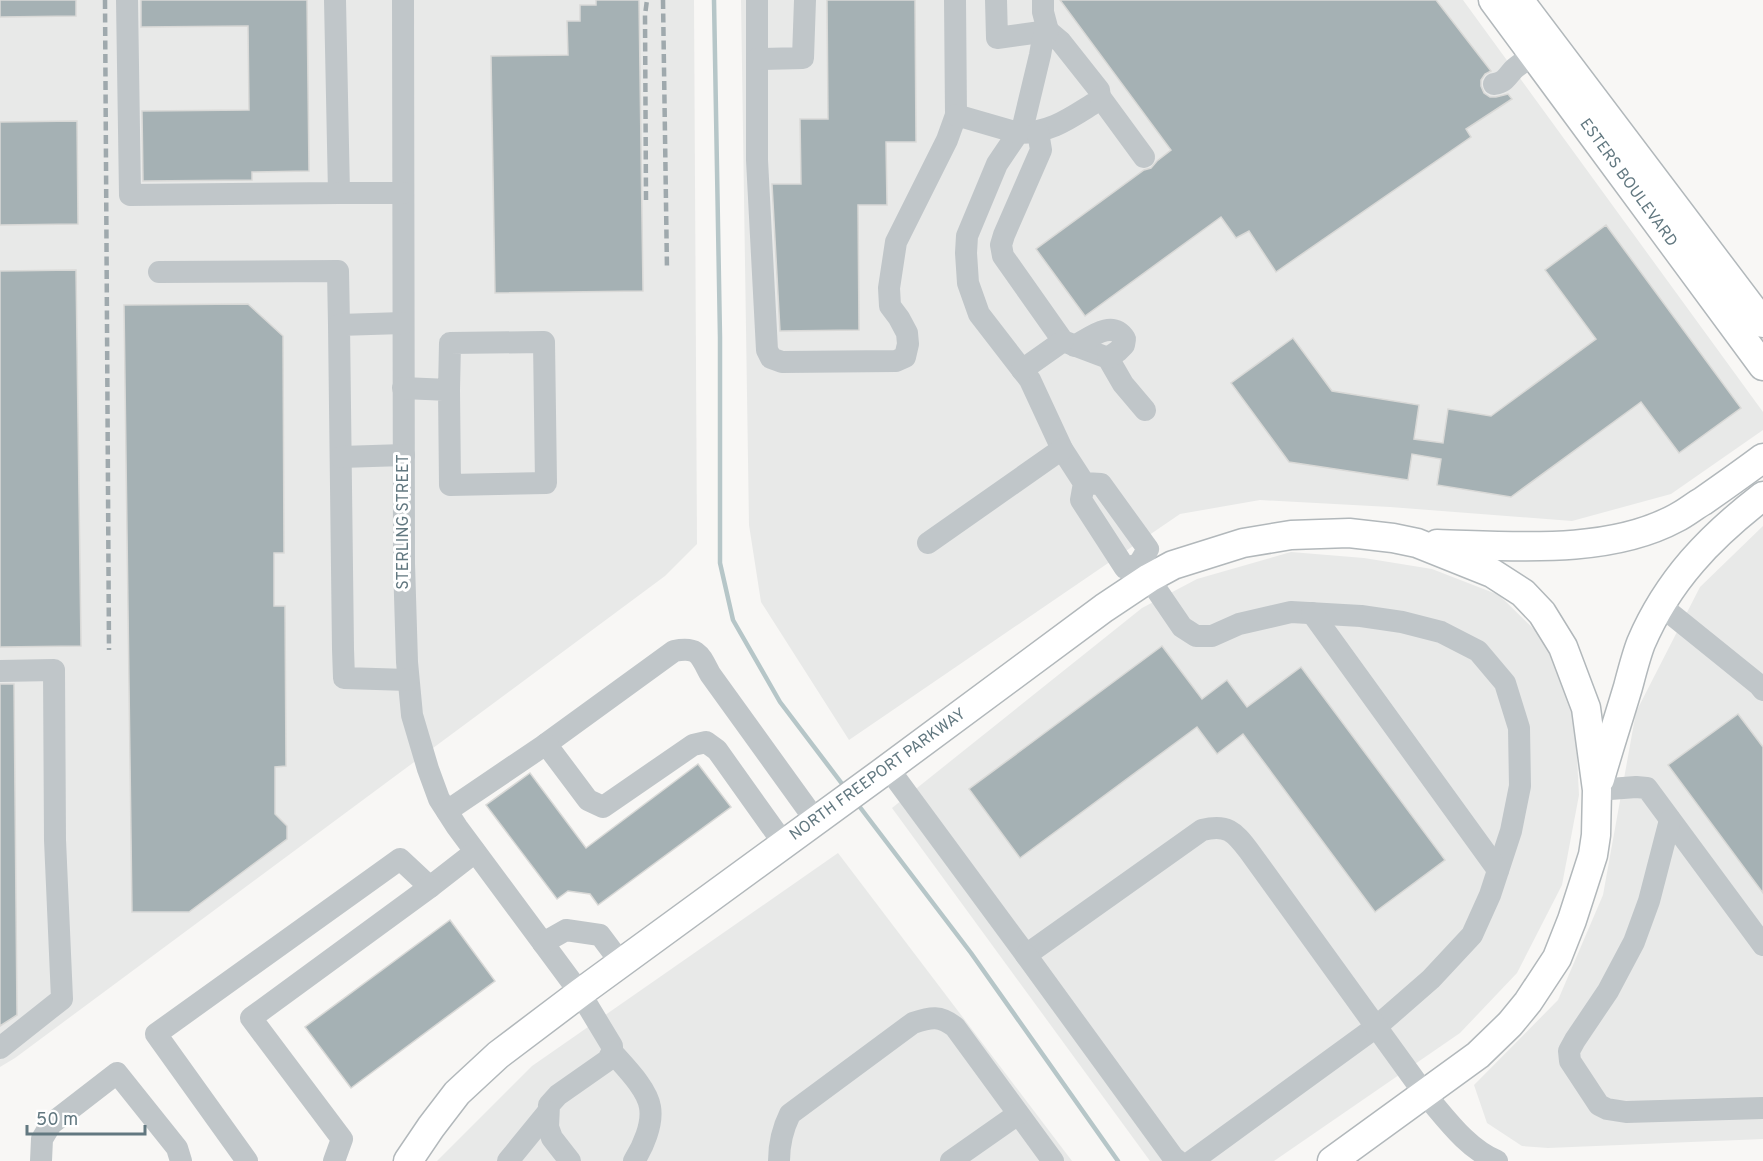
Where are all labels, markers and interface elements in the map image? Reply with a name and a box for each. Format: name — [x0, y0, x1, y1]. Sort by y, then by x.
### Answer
street label: ESTERS BOULEVARD — [1575, 115, 1681, 251]
street label: STERLING STREET — [394, 454, 414, 590]
street label: NORTH FREEPORT PARKWAY — [786, 704, 970, 846]
scale bar — [27, 1098, 146, 1136]
text: 50 m — [36, 1109, 78, 1132]

